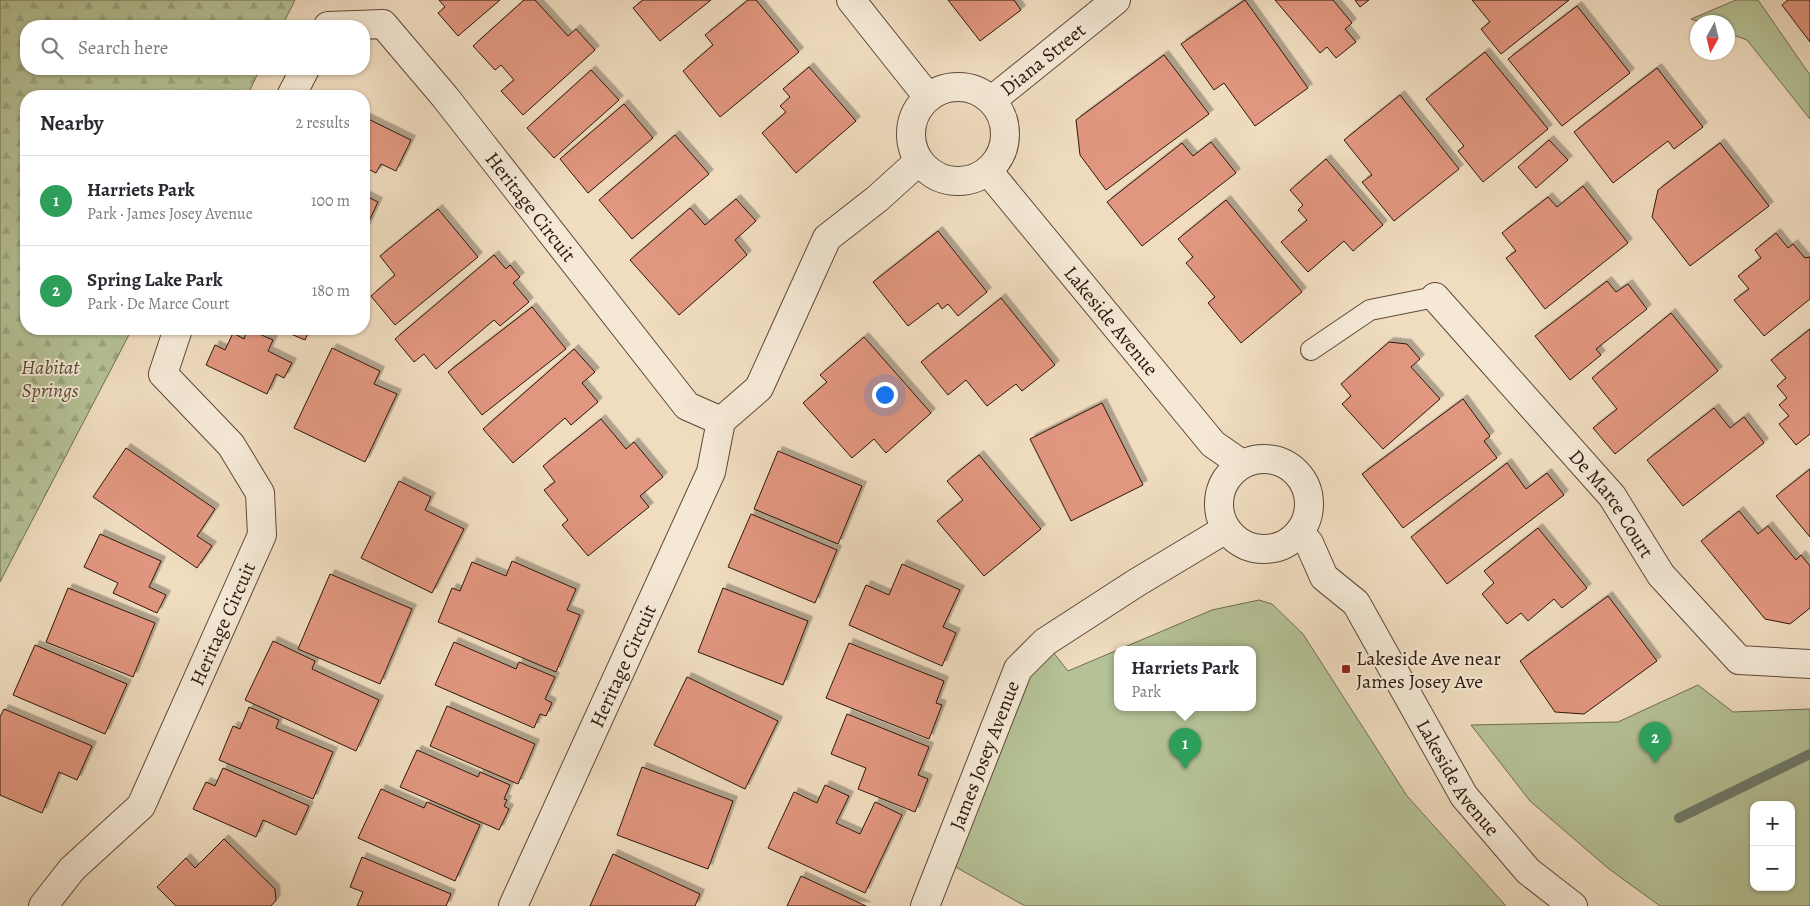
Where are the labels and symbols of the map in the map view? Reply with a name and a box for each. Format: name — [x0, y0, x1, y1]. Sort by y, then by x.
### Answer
north arrow — [1690, 15, 1735, 60]
street label: Diana Street — [995, 17, 1092, 102]
street label: Heritage Circuit — [479, 146, 582, 268]
street label: Lakeside Avenue — [1058, 260, 1164, 382]
park label: Habitat Springs — [21, 354, 80, 404]
your location — [872, 382, 898, 408]
street label: De Marce Court — [1562, 443, 1660, 563]
street label: Heritage Circuit — [183, 558, 262, 690]
street label: Heritage Circuit — [583, 600, 663, 732]
place label: Lakeside Ave near James Josey Ave — [1356, 645, 1501, 695]
marker: Lakeside Ave near James Josey Ave — [1340, 663, 1352, 675]
street label: James Josey Avenue — [943, 677, 1026, 834]
street label: Lakeside Avenue — [1410, 714, 1506, 842]
pin: 2 — [1639, 722, 1671, 763]
pin: 1 — [1169, 728, 1201, 769]

